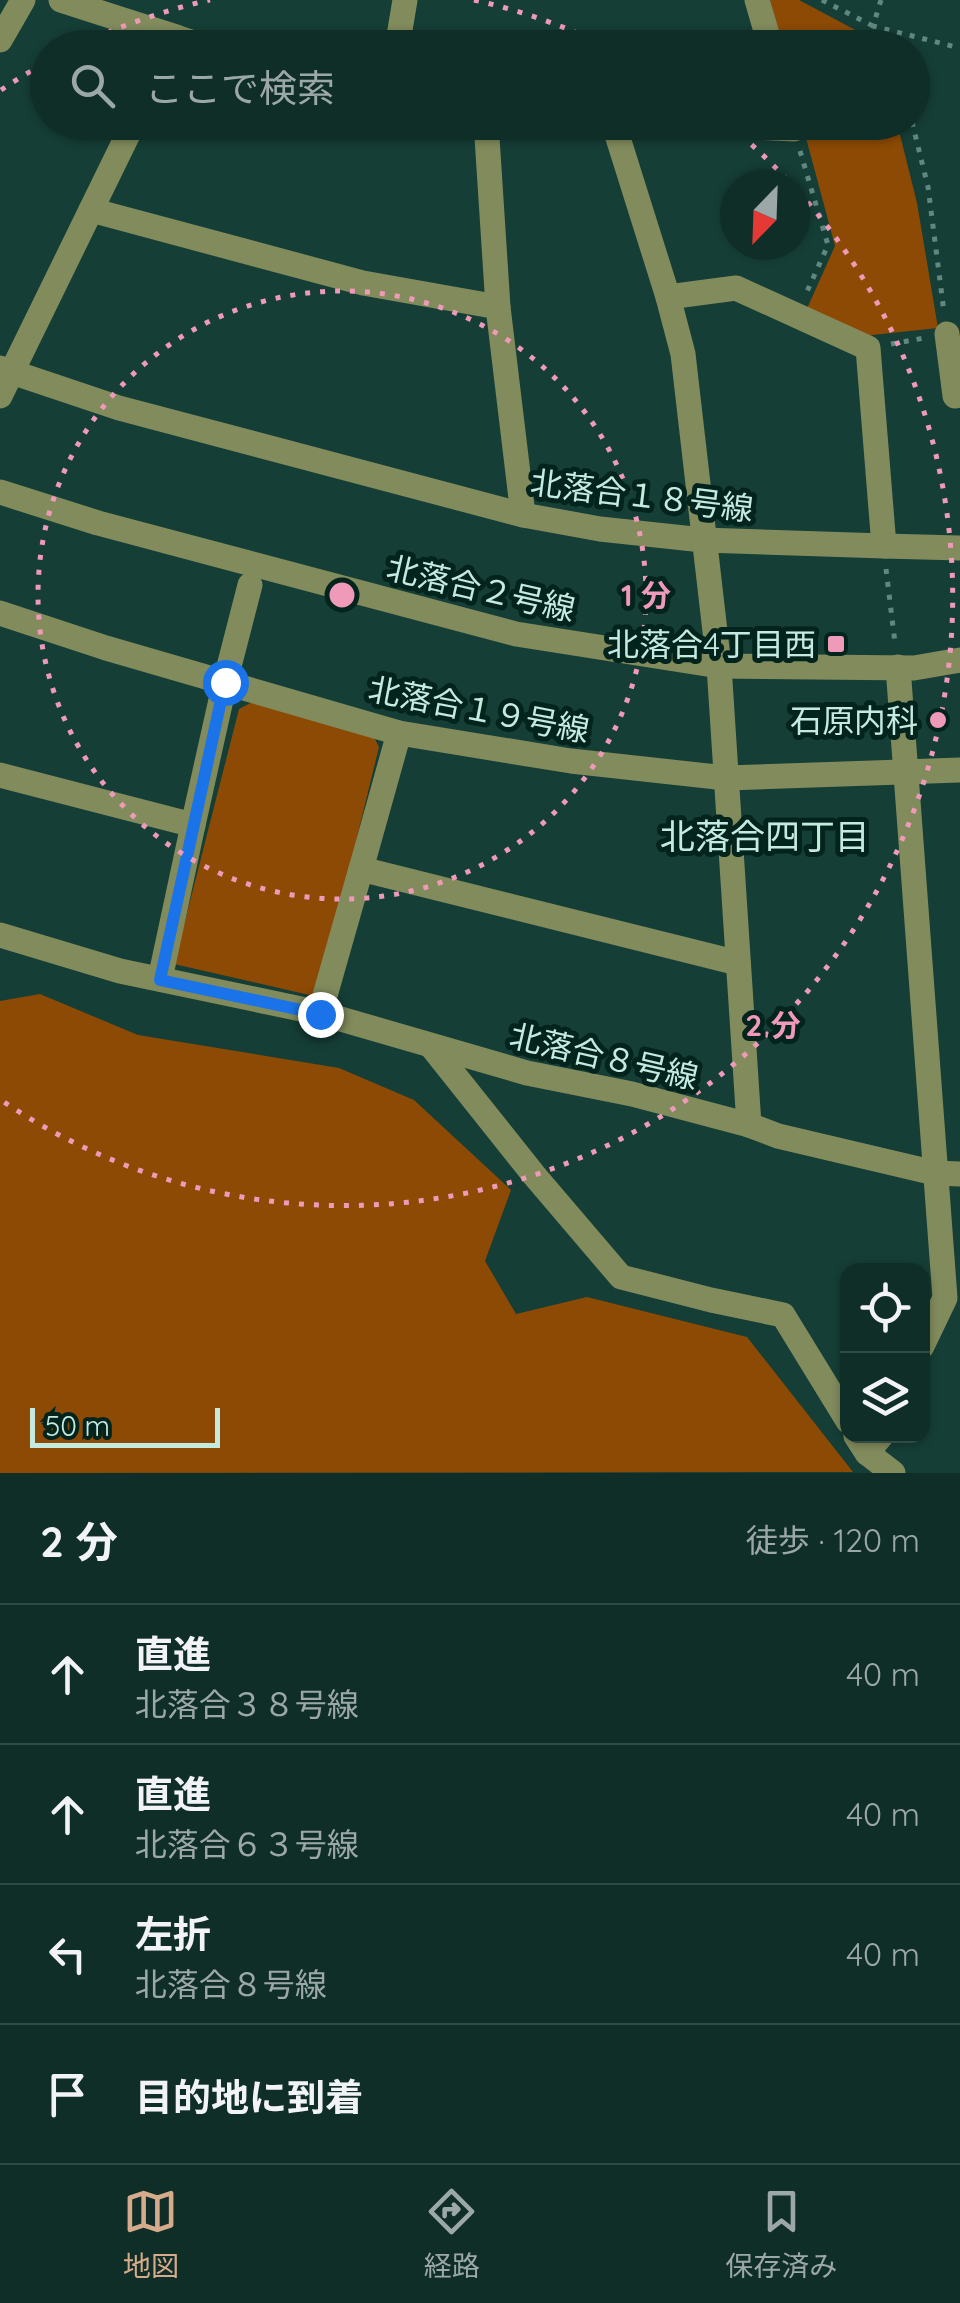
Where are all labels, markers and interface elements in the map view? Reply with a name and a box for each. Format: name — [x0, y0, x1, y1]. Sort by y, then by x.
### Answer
search box — [30, 30, 930, 140]
icon: search — [65, 58, 120, 113]
text: ここで検索 — [145, 64, 335, 112]
north arrow — [720, 170, 810, 260]
street label: 北落合１８号線 — [528, 461, 756, 529]
street label: 北落合２号線 — [383, 547, 579, 629]
text: 1 分 — [621, 576, 671, 614]
centre of rings — [324, 577, 360, 613]
place label: 北落合4丁目西 — [607, 624, 816, 664]
marker: 北落合4丁目西 — [825, 633, 847, 655]
route start — [203, 660, 249, 706]
street label: 北落合１９号線 — [365, 668, 593, 750]
place label: 石原内科 — [790, 700, 918, 740]
marker: 石原内科 — [927, 709, 949, 731]
district label: 北落合四丁目 — [660, 814, 870, 858]
route end — [298, 992, 344, 1038]
text: 2 分 — [745, 1006, 801, 1044]
street label: 北落合８号線 — [506, 1015, 702, 1097]
map controls — [840, 1263, 930, 1443]
button: locate — [840, 1263, 930, 1353]
button: layers — [840, 1353, 930, 1443]
scale bar — [30, 1403, 220, 1448]
text: 50 m — [45, 1408, 110, 1443]
text: 2 分 — [40, 1515, 118, 1568]
text: 徒歩 · 120 m — [746, 1520, 920, 1560]
text: 直進 — [135, 1630, 211, 1678]
icon: ahead — [40, 1647, 95, 1702]
text: 40 m — [846, 1654, 920, 1694]
text: 北落合３８号線 — [135, 1684, 359, 1724]
text: 直進 — [135, 1770, 211, 1818]
icon: ahead — [40, 1787, 95, 1842]
text: 40 m — [846, 1794, 920, 1834]
text: 北落合６３号線 — [135, 1824, 359, 1864]
text: 左折 — [135, 1910, 211, 1958]
icon: left — [40, 1927, 95, 1982]
text: 40 m — [846, 1934, 920, 1974]
text: 北落合８号線 — [135, 1964, 327, 2004]
icon: arrive — [40, 2067, 95, 2122]
text: 目的地に到着 — [135, 2073, 363, 2121]
tab: 地図 — [123, 2184, 179, 2284]
tab: 経路 — [424, 2184, 480, 2284]
tab: 保存済み — [725, 2184, 837, 2284]

